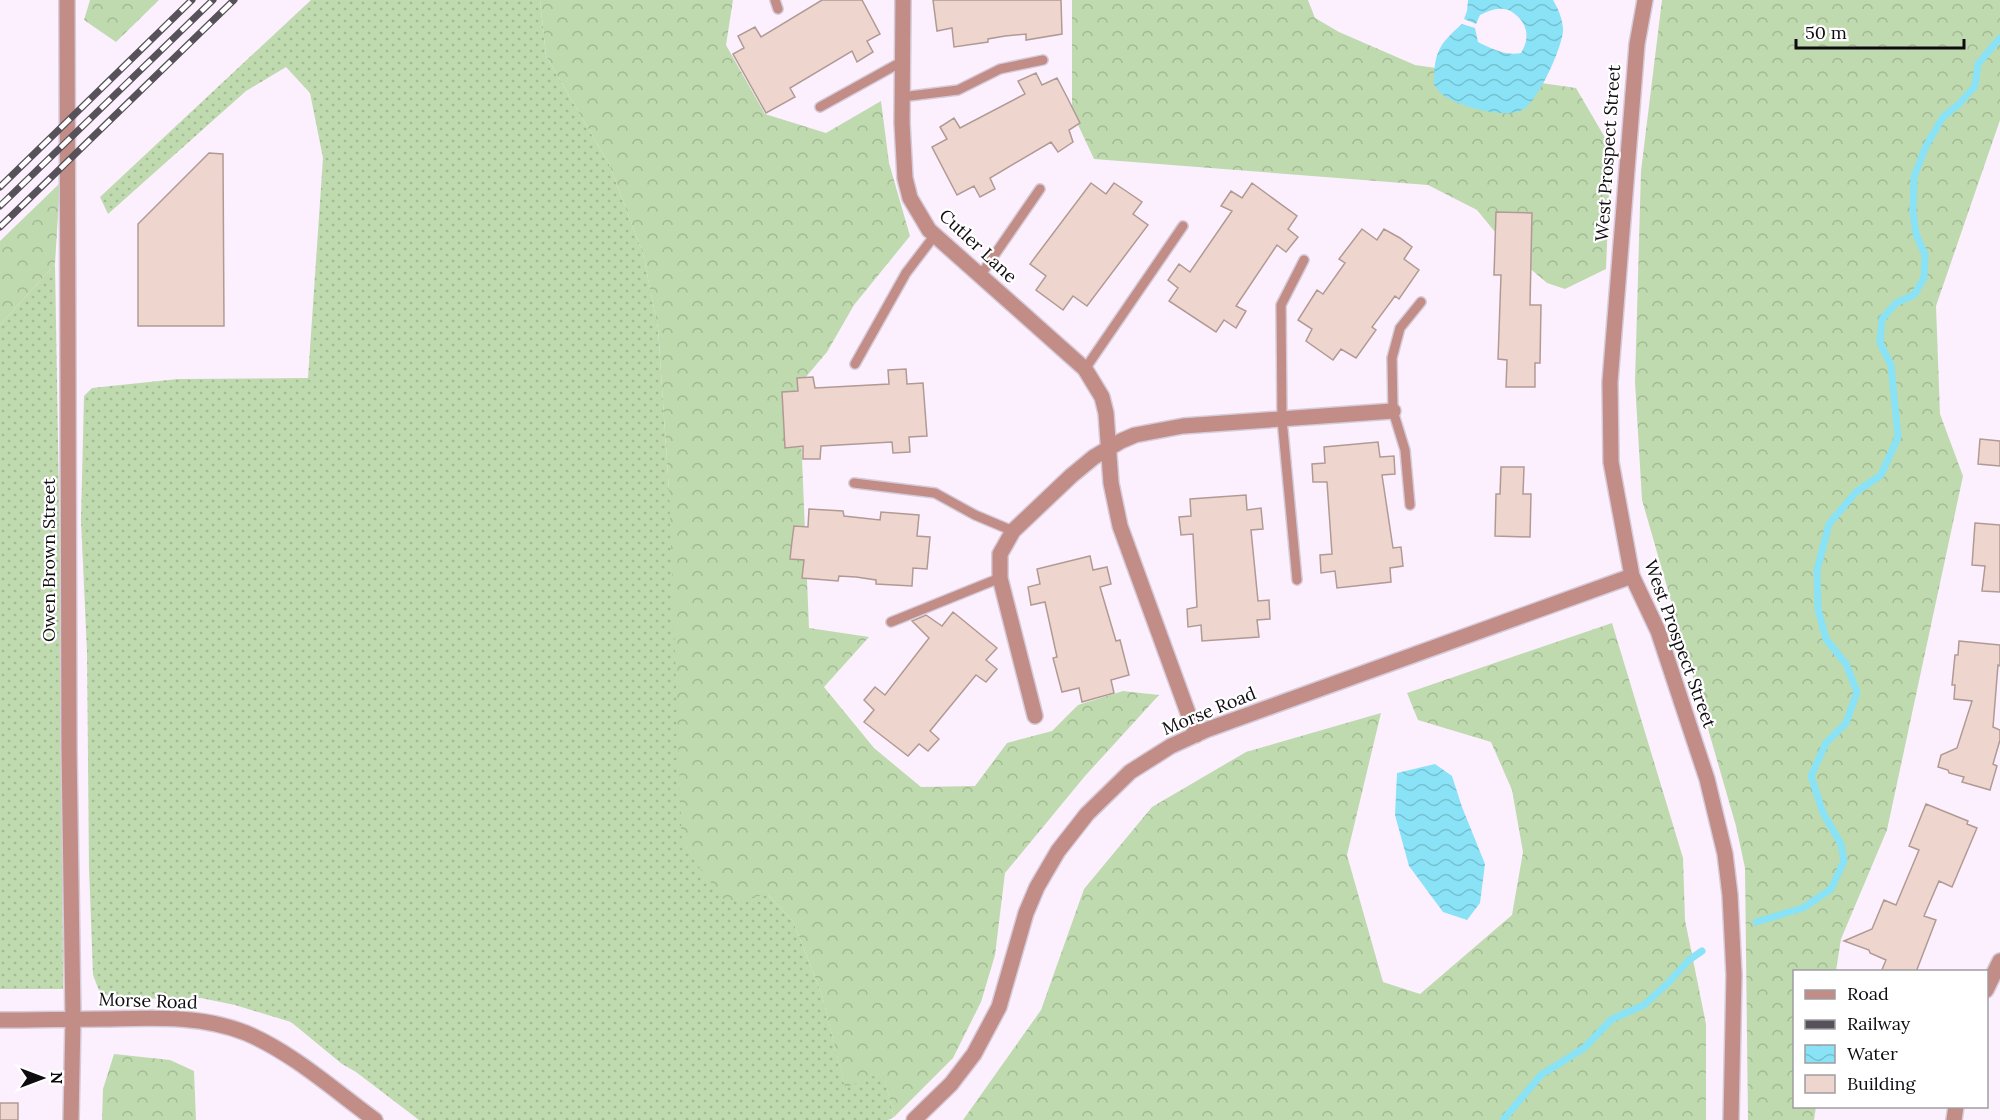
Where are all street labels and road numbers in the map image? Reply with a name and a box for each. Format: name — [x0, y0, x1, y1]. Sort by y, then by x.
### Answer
street label: West Prospect Street — [1590, 64, 1625, 242]
street label: Cutler Lane — [935, 204, 1022, 288]
street label: Owen Brown Street — [37, 478, 60, 642]
street label: West Prospect Street — [1639, 557, 1722, 731]
street label: Morse Road — [1158, 681, 1259, 740]
street label: Morse Road — [98, 987, 198, 1014]

